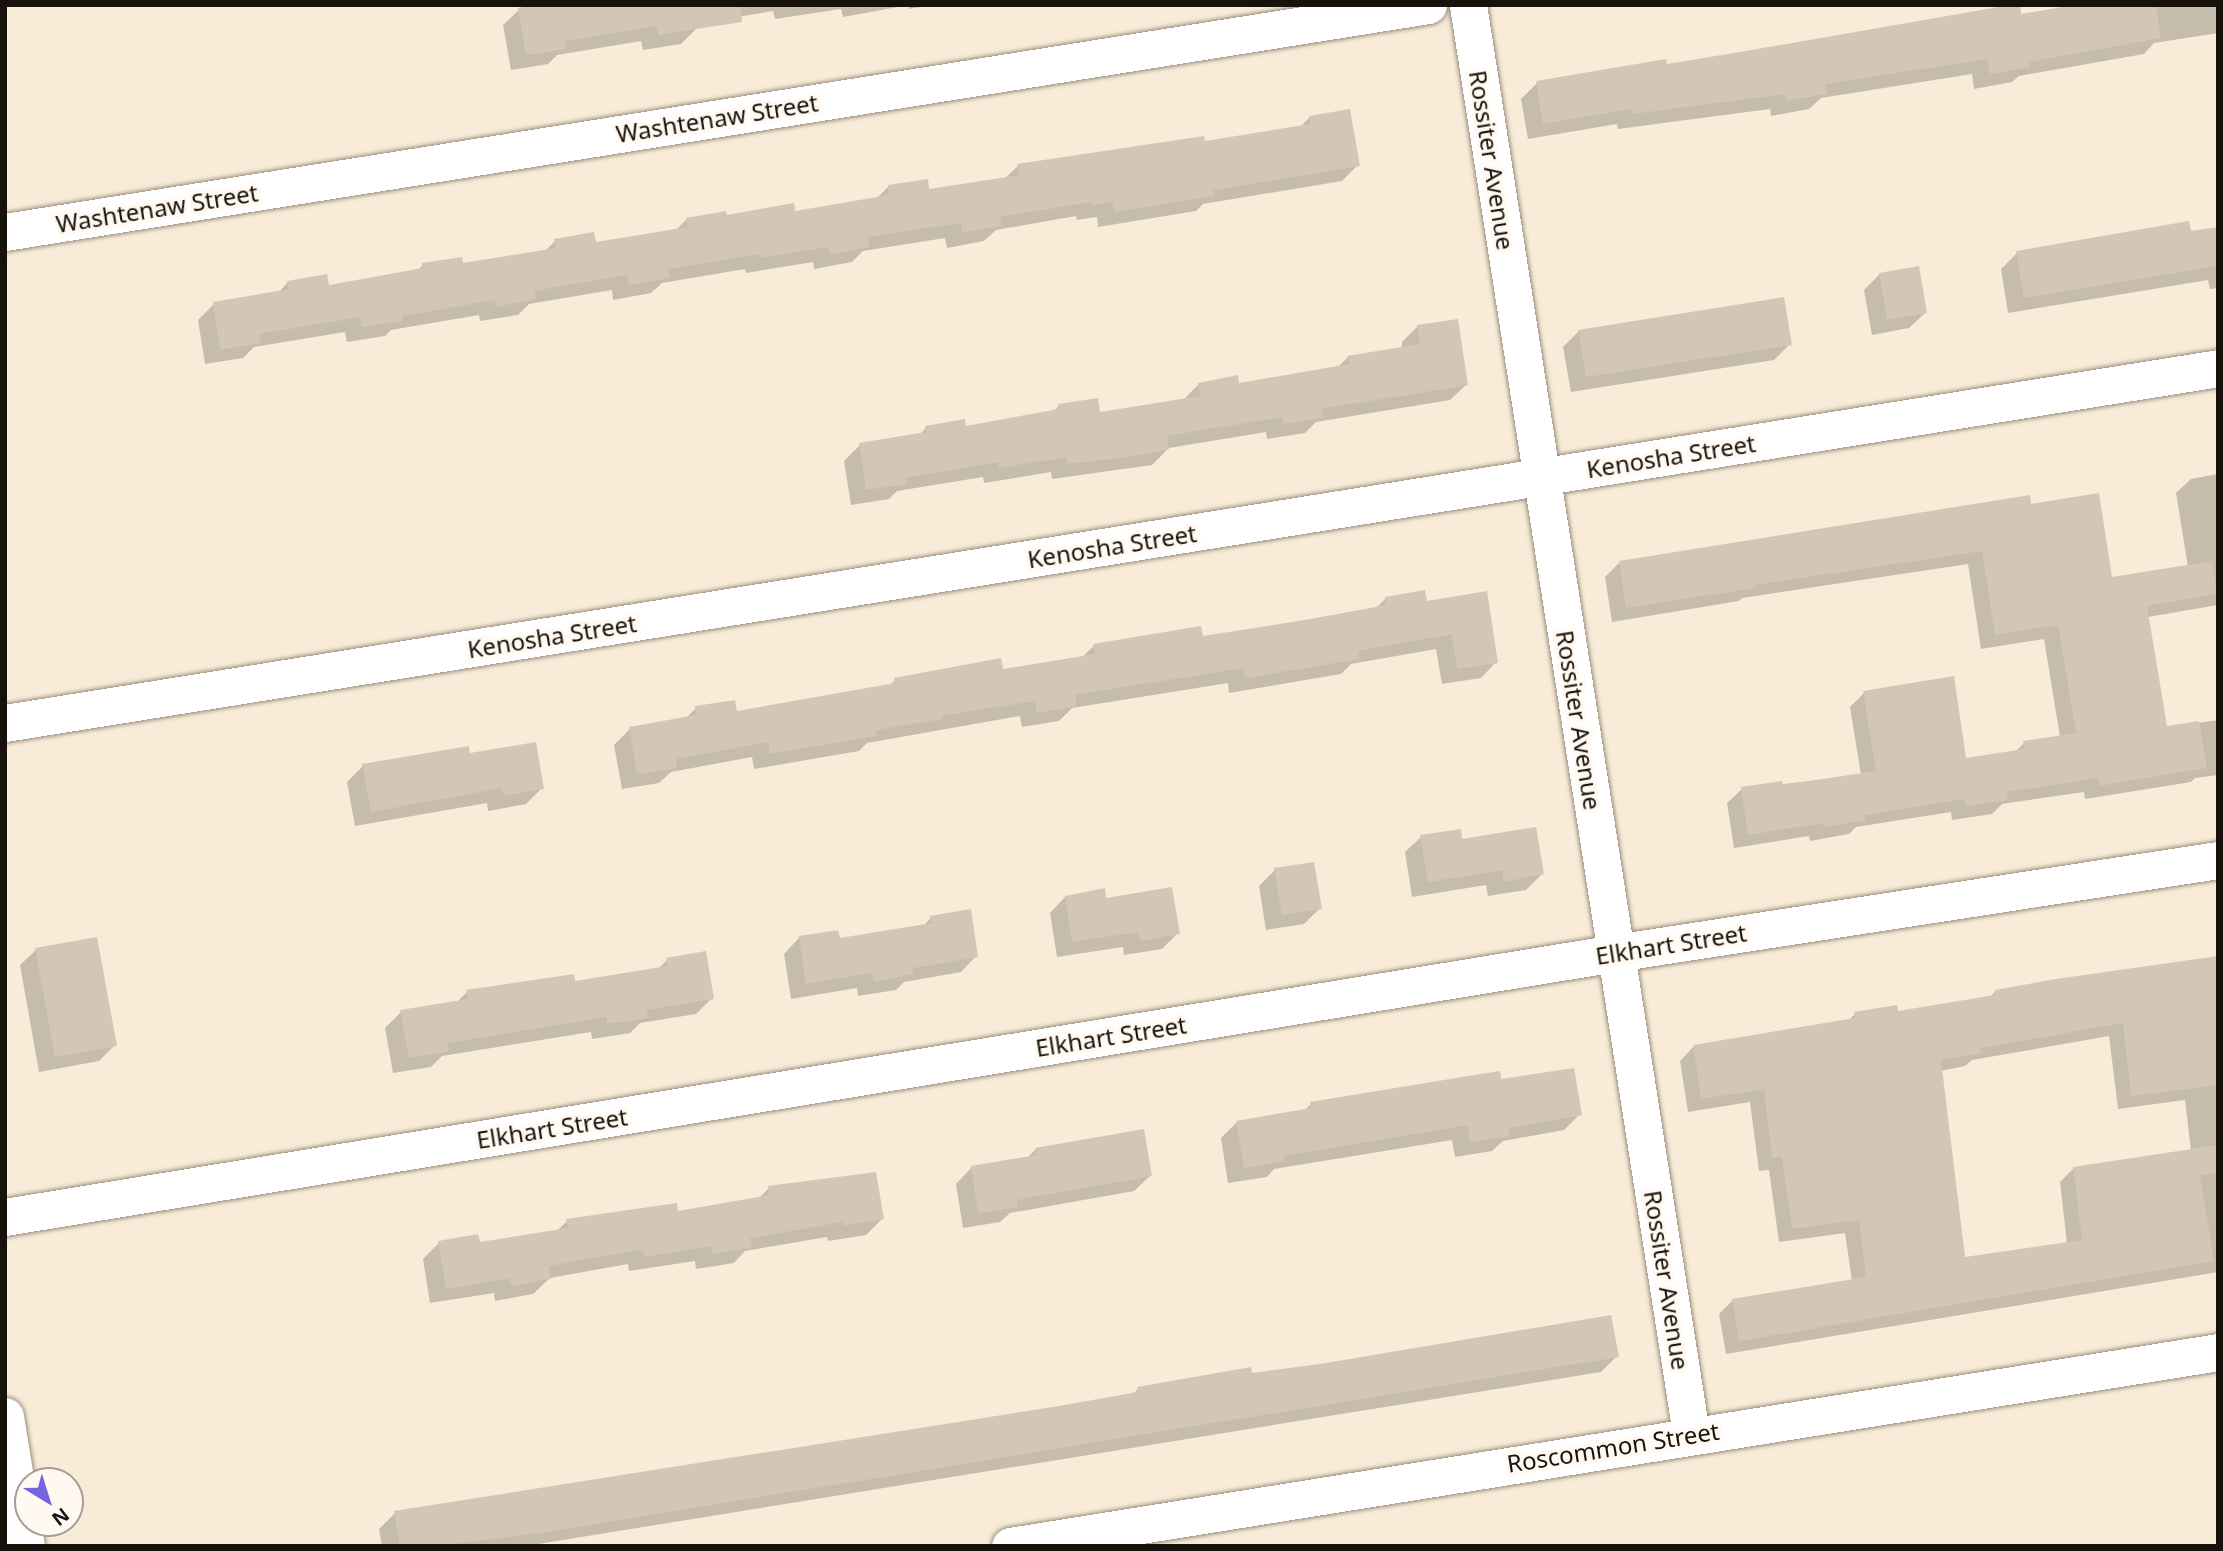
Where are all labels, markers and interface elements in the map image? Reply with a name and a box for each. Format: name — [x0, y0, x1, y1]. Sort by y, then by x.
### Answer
street label: Rossiter Avenue — [1464, 68, 1520, 252]
street label: Washtenaw Street — [614, 88, 820, 148]
street label: Washtenaw Street — [54, 178, 260, 238]
street label: Kenosha Street — [1584, 428, 1758, 484]
street label: Kenosha Street — [1025, 518, 1199, 574]
street label: Kenosha Street — [465, 608, 639, 664]
street label: Rossiter Avenue — [1551, 628, 1607, 812]
street label: Elkhart Street — [1593, 918, 1749, 970]
street label: Elkhart Street — [1033, 1010, 1189, 1062]
street label: Elkhart Street — [474, 1102, 630, 1154]
street label: Rossiter Avenue — [1639, 1188, 1695, 1372]
street label: Roscommon Street — [1505, 1416, 1721, 1478]
north arrow — [14, 1467, 84, 1537]
text: N — [47, 1502, 75, 1532]

